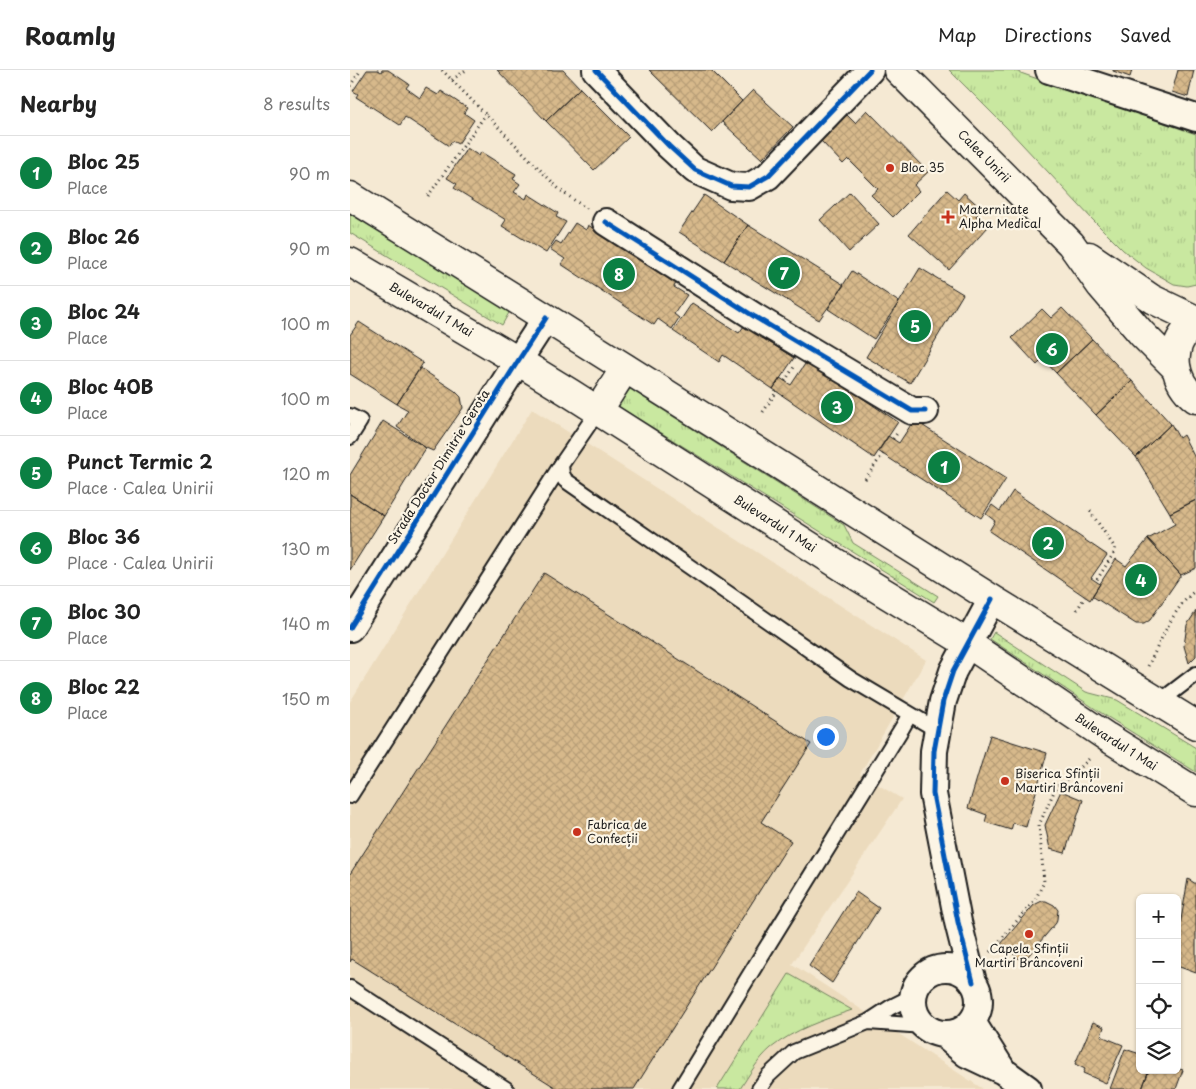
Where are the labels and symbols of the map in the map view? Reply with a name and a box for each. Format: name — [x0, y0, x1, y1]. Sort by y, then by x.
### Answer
street label: Calea Unirii — [954, 125, 1015, 186]
place label: Bloc 35 — [900, 158, 945, 176]
marker: Bloc 35 — [884, 162, 896, 174]
place label: Maternitate Alpha Medical — [959, 200, 1041, 232]
marker: Maternitate Alpha Medical — [941, 210, 955, 224]
pin: 7 — [768, 254, 800, 292]
pin: 8 — [603, 255, 635, 293]
street label: Bulevardul 1 Mai — [386, 277, 477, 341]
pin: 5 — [899, 307, 931, 345]
pin: 6 — [1036, 330, 1068, 368]
street label: Strada Doctor Dimitrie Gerota — [383, 385, 494, 547]
pin: 3 — [821, 388, 853, 426]
pin: 1 — [928, 448, 960, 486]
street label: Bulevardul 1 Mai — [730, 490, 820, 556]
pin: 2 — [1032, 524, 1064, 562]
pin: 4 — [1125, 561, 1157, 599]
street label: Bulevardul 1 Mai — [1071, 708, 1161, 774]
your location — [813, 724, 839, 750]
place label: Biserica Sfinții Martiri Brâncoveni — [1015, 764, 1123, 796]
marker: Biserica Sfinții Martiri Brâncoveni — [999, 775, 1011, 787]
place label: Fabrica de Confecții — [587, 815, 648, 847]
marker: Fabrica de Confecții — [571, 826, 583, 838]
marker: Capela Sfinții Martiri Brâncoveni — [1023, 928, 1035, 940]
place label: Capela Sfinții Martiri Brâncoveni — [975, 939, 1083, 971]

